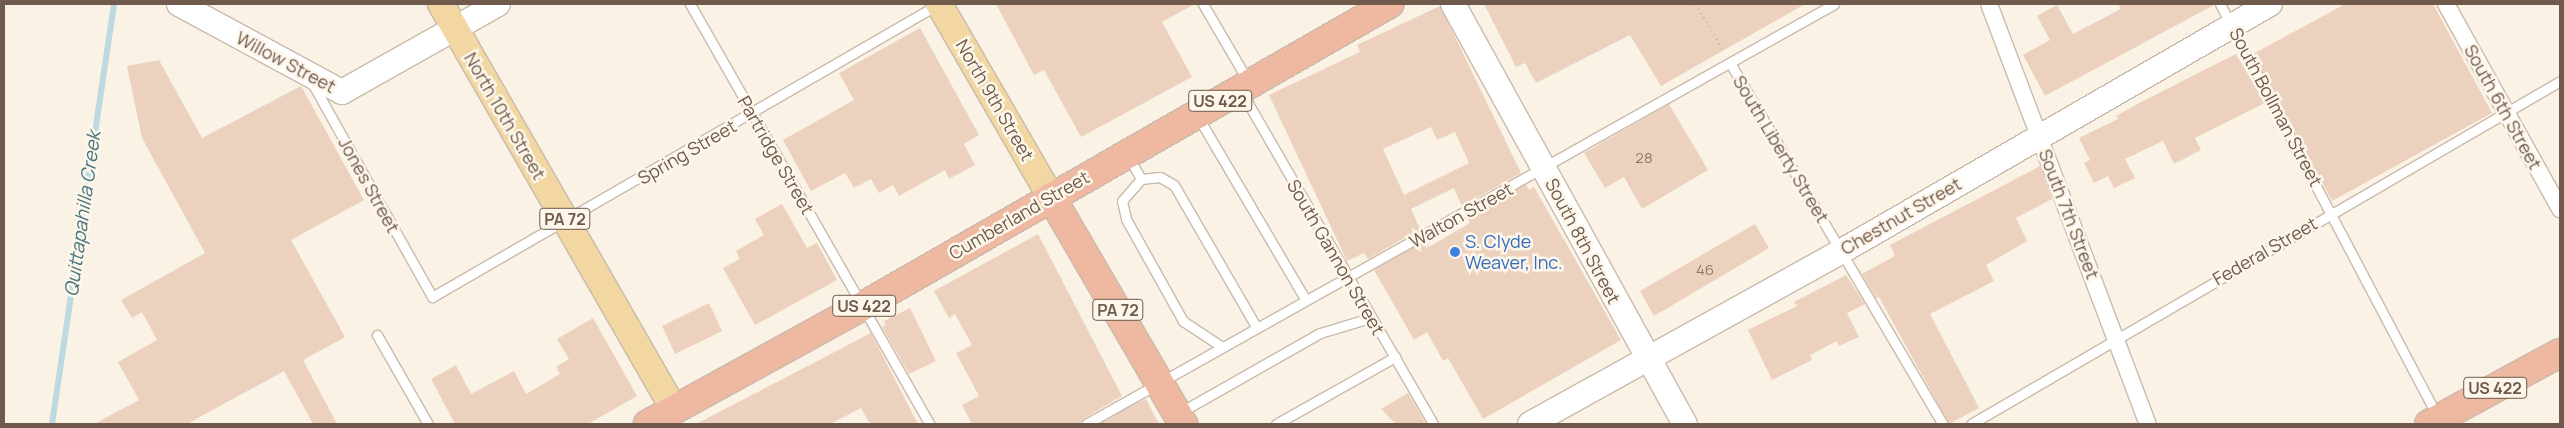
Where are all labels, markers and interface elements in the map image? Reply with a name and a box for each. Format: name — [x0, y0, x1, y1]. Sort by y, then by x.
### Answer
street label: South Bollman Street — [2225, 24, 2327, 190]
street label: Willow Street — [233, 27, 339, 97]
street label: North 9th Street — [952, 35, 1038, 165]
street label: South 6th Street — [2460, 41, 2546, 173]
street label: North 10th Street — [460, 49, 550, 183]
street label: South Liberty Street — [1729, 71, 1833, 227]
road number: US 422 — [1188, 88, 1252, 114]
street label: Partridge Street — [733, 92, 819, 218]
street label: Spring Street — [634, 115, 740, 189]
water label: Quittapahilla Creek — [60, 130, 106, 298]
street label: Jones Street — [334, 133, 404, 237]
street label: South 7th Street — [2034, 146, 2104, 282]
house number: 28 — [1635, 149, 1653, 167]
street label: Cumberland Street — [945, 166, 1093, 264]
street label: Chestnut Street — [1837, 173, 1965, 259]
street label: South Gannon Street — [1283, 175, 1389, 339]
street label: South 8th Street — [1541, 175, 1625, 307]
street label: Walton Street — [1406, 178, 1516, 252]
road number: PA 72 — [539, 205, 591, 232]
street label: Federal Street — [2209, 212, 2321, 290]
place label: S. Clyde Weaver, Inc. — [1465, 231, 1562, 274]
marker: S. Clyde Weaver, Inc. — [1449, 246, 1461, 258]
house number: 46 — [1696, 261, 1714, 279]
road number: US 422 — [832, 292, 896, 320]
road number: PA 72 — [1092, 296, 1144, 324]
road number: US 422 — [2462, 374, 2528, 402]

